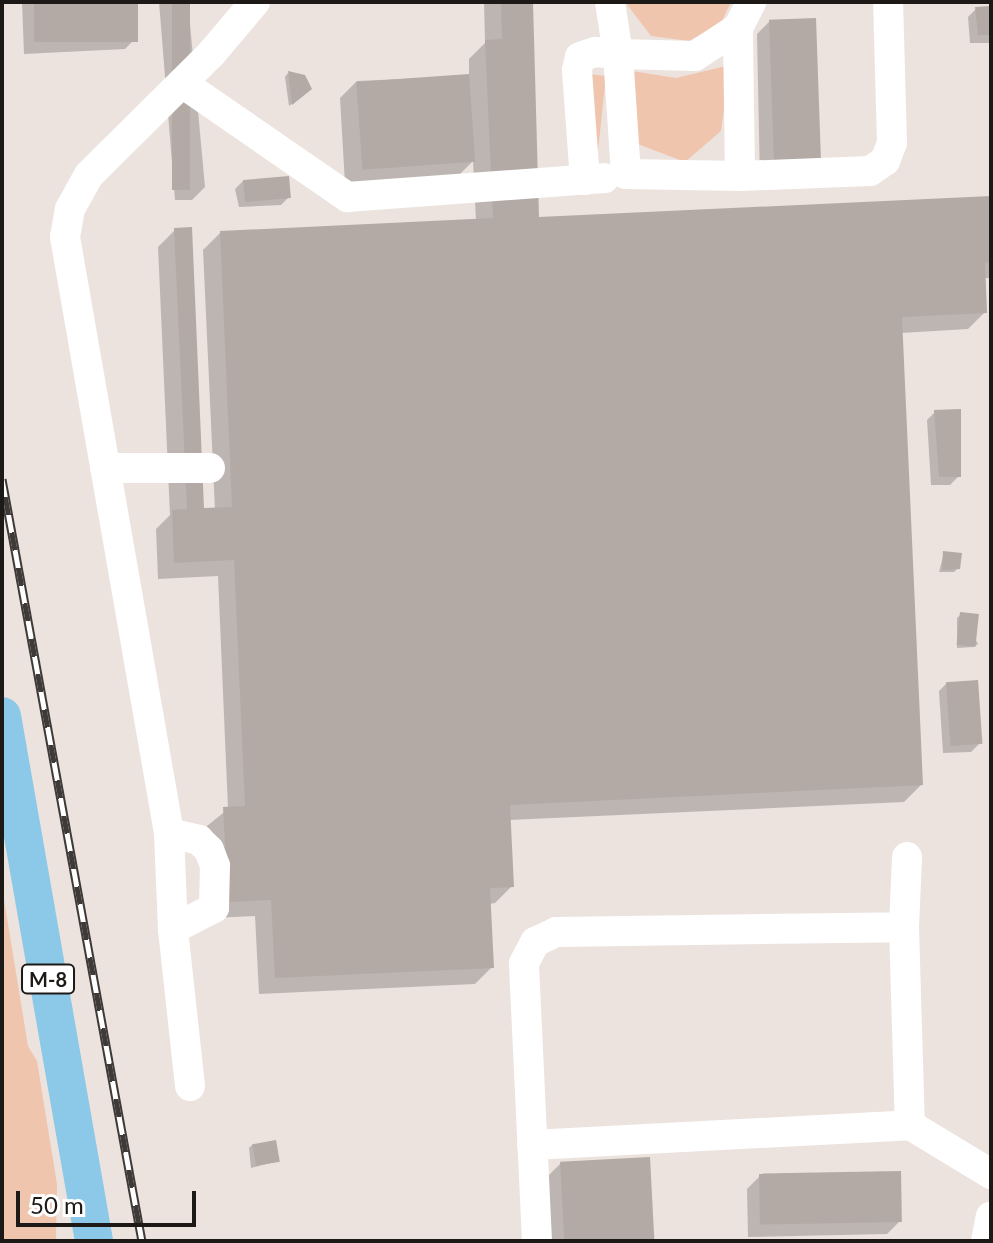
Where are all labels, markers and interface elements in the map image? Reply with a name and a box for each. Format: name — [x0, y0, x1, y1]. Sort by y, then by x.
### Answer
road number: М-8 — [20, 963, 76, 995]
scale bar — [20, 1175, 200, 1225]
text: 50 m — [30, 1190, 84, 1219]

